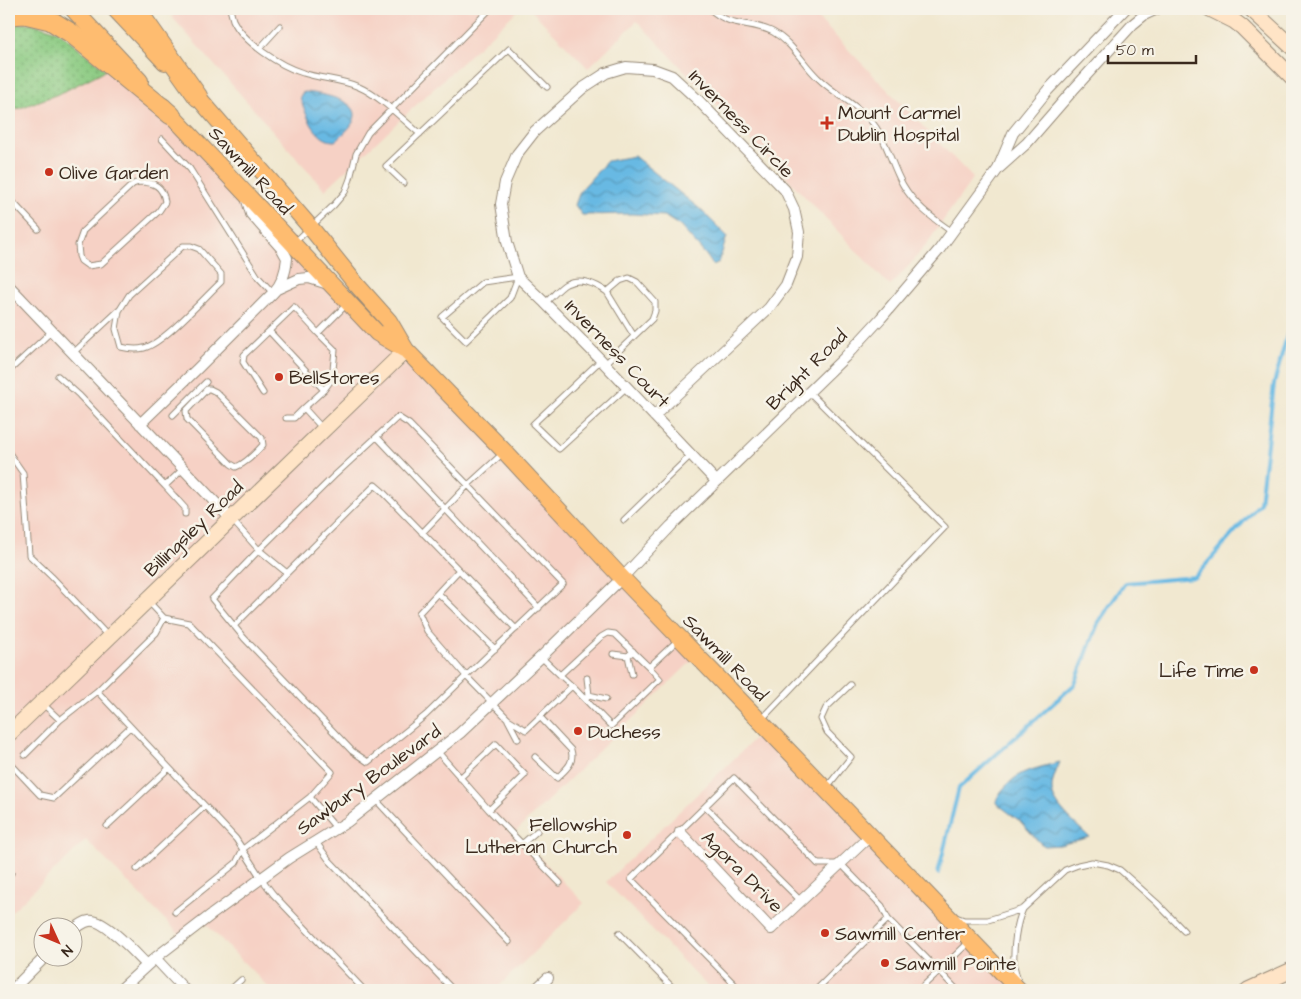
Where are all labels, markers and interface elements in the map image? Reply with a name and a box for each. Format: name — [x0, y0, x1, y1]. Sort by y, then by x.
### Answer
scale bar — [1108, 32, 1196, 64]
text: 50 m — [1116, 40, 1154, 61]
street label: Inverness Circle — [682, 64, 800, 184]
place label: Mount Carmel Dublin Hospital — [838, 100, 961, 149]
marker: Mount Carmel Dublin Hospital — [820, 116, 834, 130]
street label: Sawmill Road — [202, 121, 298, 221]
place label: Olive Garden — [59, 160, 168, 187]
marker: Olive Garden — [43, 166, 55, 178]
street label: Inverness Court — [558, 294, 676, 415]
street label: Bright Road — [760, 323, 855, 417]
place label: BellStores — [289, 365, 380, 392]
marker: BellStores — [273, 371, 285, 383]
street label: Billingsley Road — [138, 474, 251, 584]
street label: Sawmill Road — [676, 608, 774, 708]
place label: Life Time — [1159, 658, 1244, 685]
marker: Life Time — [1248, 664, 1260, 676]
street label: Sawbury Boulevard — [291, 718, 448, 843]
place label: Duchess — [588, 719, 661, 746]
marker: Duchess — [572, 725, 584, 737]
place label: Fellowship Lutheran Church — [465, 812, 618, 861]
street label: Agora Drive — [694, 825, 789, 920]
marker: Fellowship Lutheran Church — [621, 829, 633, 841]
north arrow — [32, 916, 82, 966]
place label: Sawmill Center — [835, 921, 966, 948]
marker: Sawmill Center — [819, 927, 831, 939]
text: N — [56, 940, 77, 961]
place label: Sawmill Pointe — [895, 951, 1017, 978]
marker: Sawmill Pointe — [879, 957, 891, 969]

